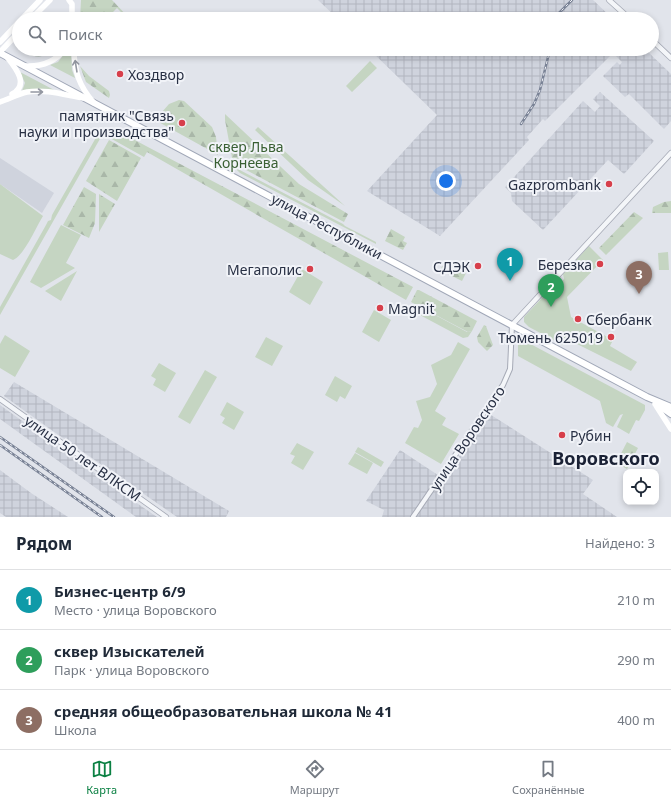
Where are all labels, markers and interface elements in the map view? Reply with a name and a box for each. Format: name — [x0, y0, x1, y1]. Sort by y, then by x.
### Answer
search box — [12, 12, 659, 56]
icon: search — [26, 23, 48, 45]
text: Поиск — [58, 24, 103, 44]
one-way arrow — [72, 60, 80, 73]
place label: Хоздвор — [128, 65, 184, 84]
marker: Хоздвор — [115, 69, 125, 79]
one-way arrow — [30, 88, 43, 96]
place label: памятник "Связь науки и производства" — [18, 106, 174, 141]
marker: памятник "Связь науки и производства" — [177, 118, 187, 128]
park label: сквер Льва Корнеева — [208, 137, 284, 172]
your location — [436, 171, 456, 191]
place label: Gazprombank — [508, 175, 602, 194]
marker: Gazprombank — [604, 179, 614, 189]
street label: улица Республики — [268, 189, 386, 263]
pin: 1 — [497, 248, 523, 281]
place label: Березка — [538, 255, 592, 274]
place label: СДЭК — [433, 257, 470, 276]
marker: Березка — [595, 259, 605, 269]
place label: Мегаполис — [227, 260, 302, 279]
marker: СДЭК — [473, 261, 483, 271]
pin: 3 — [626, 261, 652, 294]
marker: Мегаполис — [305, 264, 315, 274]
pin: 2 — [538, 274, 564, 307]
place label: Magnit — [388, 299, 434, 318]
marker: Magnit — [375, 303, 385, 313]
place label: Сбербанк — [586, 310, 652, 329]
marker: Сбербанк — [573, 314, 583, 324]
place label: Тюмень 625019 — [498, 328, 603, 347]
marker: Тюмень 625019 — [606, 332, 616, 342]
street label: улица Воровского — [425, 382, 509, 494]
street label: улица 50 лет ВЛКСМ — [21, 411, 145, 505]
place label: Рубин — [570, 426, 611, 445]
marker: Рубин — [557, 430, 567, 440]
district label: Воровского — [552, 446, 660, 470]
map controls — [623, 469, 659, 505]
button: locate — [623, 469, 659, 505]
text: Рядом — [16, 532, 72, 555]
text: Найдено: 3 — [585, 534, 655, 552]
text: Бизнес-центр 6/9 — [54, 581, 186, 601]
text: 1 — [25, 591, 33, 609]
text: 210 m — [617, 591, 655, 609]
text: Место · улица Воровского — [54, 601, 217, 619]
text: сквер Изыскателей — [54, 641, 205, 661]
text: 2 — [25, 651, 33, 669]
text: 290 m — [617, 651, 655, 669]
text: Парк · улица Воровского — [54, 661, 209, 679]
text: средняя общеобразовательная школа № 41 — [54, 701, 392, 721]
text: 3 — [25, 711, 33, 729]
text: 400 m — [617, 711, 655, 729]
text: Школа — [54, 721, 97, 739]
tab: Карта — [86, 758, 117, 797]
tab: Маршрут — [290, 758, 339, 797]
tab: Сохранённые — [512, 758, 585, 797]

